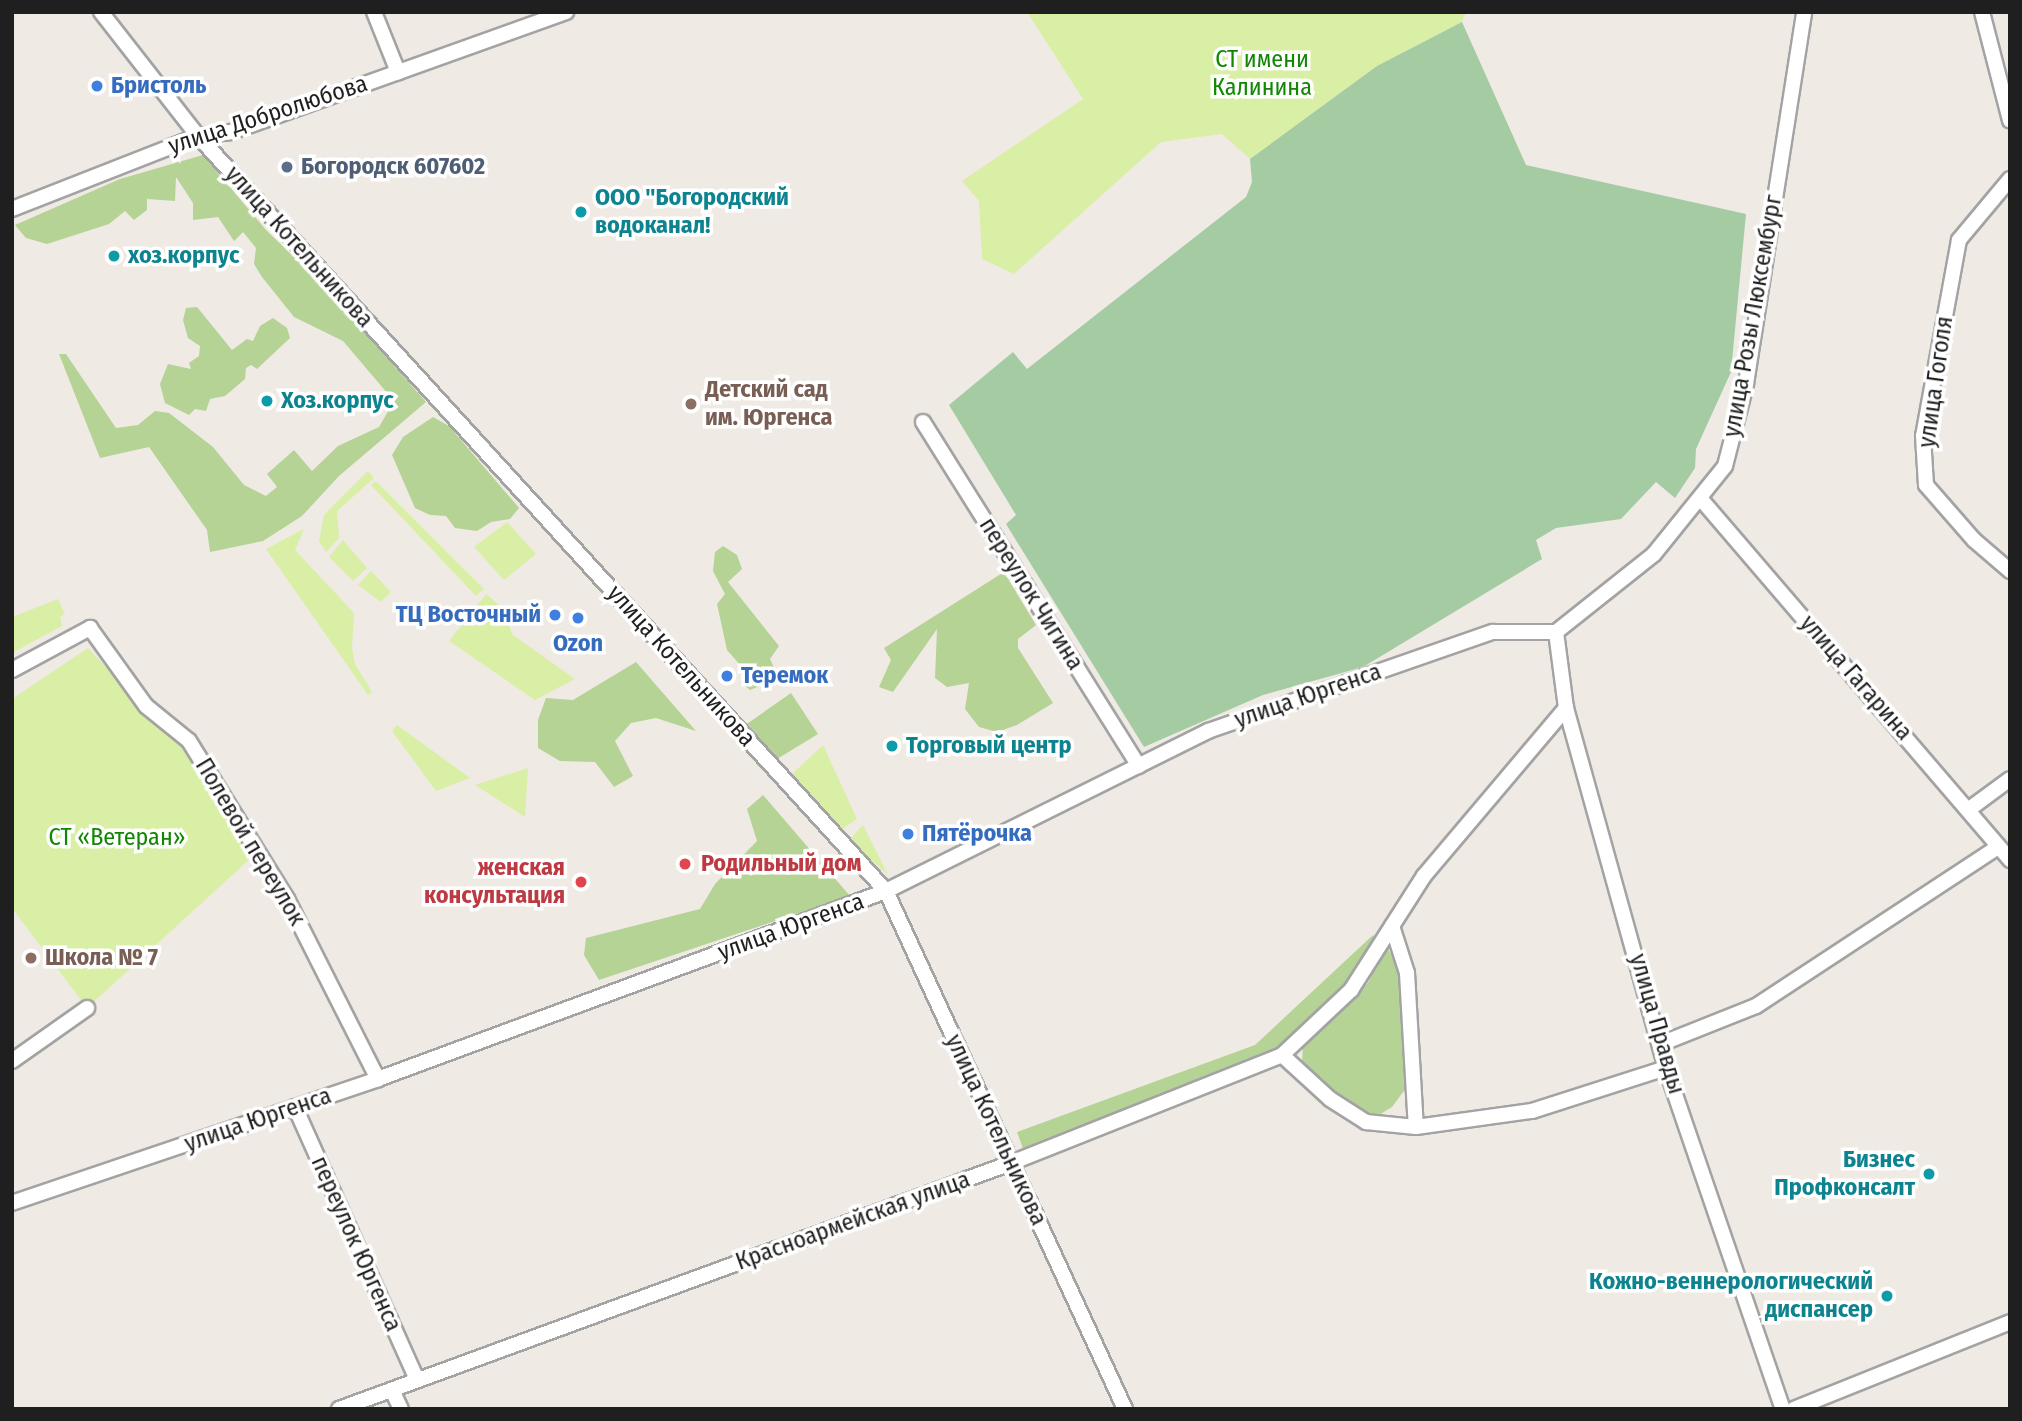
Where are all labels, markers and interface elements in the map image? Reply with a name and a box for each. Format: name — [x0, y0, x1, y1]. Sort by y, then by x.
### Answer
park label: СТ имени Калинина — [1212, 46, 1312, 102]
street label: улица Добролюбова — [165, 69, 371, 161]
place label: Бристоль — [111, 72, 206, 100]
marker: Бристоль — [89, 78, 105, 94]
place label: Богородск 607602 — [301, 153, 485, 181]
marker: Богородск 607602 — [279, 159, 295, 175]
street label: улица Котельникова — [219, 160, 379, 334]
place label: ООО "Богородский водоканал! — [595, 184, 789, 240]
street label: улица Розы Люксембург — [1718, 193, 1788, 439]
marker: ООО "Богородский водоканал! — [573, 204, 589, 220]
place label: хоз.корпус — [128, 242, 239, 270]
marker: хоз.корпус — [106, 248, 122, 264]
street label: улица Гоголя — [1913, 314, 1959, 450]
place label: Детский сад им. Юргенса — [705, 376, 832, 432]
place label: Хоз.корпус — [281, 387, 394, 415]
marker: Хоз.корпус — [259, 393, 275, 409]
marker: Детский сад им. Юргенса — [683, 396, 699, 412]
street label: переулок Чигина — [973, 513, 1089, 675]
street label: улица Котельникова — [601, 579, 761, 753]
place label: ТЦ Восточный — [396, 601, 541, 629]
marker: ТЦ Восточный — [547, 607, 563, 623]
street label: улица Гагарина — [1794, 609, 1918, 747]
marker: Ozon — [570, 610, 586, 626]
place label: Ozon — [553, 630, 603, 658]
street label: улица Юргенса — [1231, 657, 1385, 735]
place label: Теремок — [741, 662, 828, 690]
marker: Теремок — [719, 668, 735, 684]
place label: Торговый центр — [906, 732, 1072, 760]
marker: Торговый центр — [884, 738, 900, 754]
street label: Полевой переулок — [189, 753, 311, 931]
place label: Пятёрочка — [922, 820, 1032, 848]
park label: СТ «Ветеран» — [49, 824, 185, 852]
marker: Пятёрочка — [900, 826, 916, 842]
place label: Родильный дом — [701, 850, 862, 878]
place label: женская консультация — [424, 854, 565, 910]
marker: Родильный дом — [675, 854, 695, 874]
marker: женская консультация — [571, 872, 591, 892]
street label: улица Юргенса — [714, 887, 868, 967]
place label: Школа № 7 — [45, 944, 158, 972]
marker: Школа № 7 — [23, 950, 39, 966]
street label: улица Правды — [1623, 951, 1691, 1097]
street label: улица Котельникова — [939, 1030, 1053, 1230]
street label: улица Юргенса — [181, 1081, 335, 1159]
place label: Бизнес Профконсалт — [1774, 1146, 1915, 1202]
street label: переулок Юргенса — [304, 1152, 408, 1336]
street label: Красноармейская улица — [732, 1165, 974, 1277]
marker: Бизнес Профконсалт — [1921, 1166, 1937, 1182]
place label: Кожно-веннерологический диспансер — [1589, 1268, 1873, 1324]
marker: Кожно-веннерологический диспансер — [1879, 1288, 1895, 1304]

